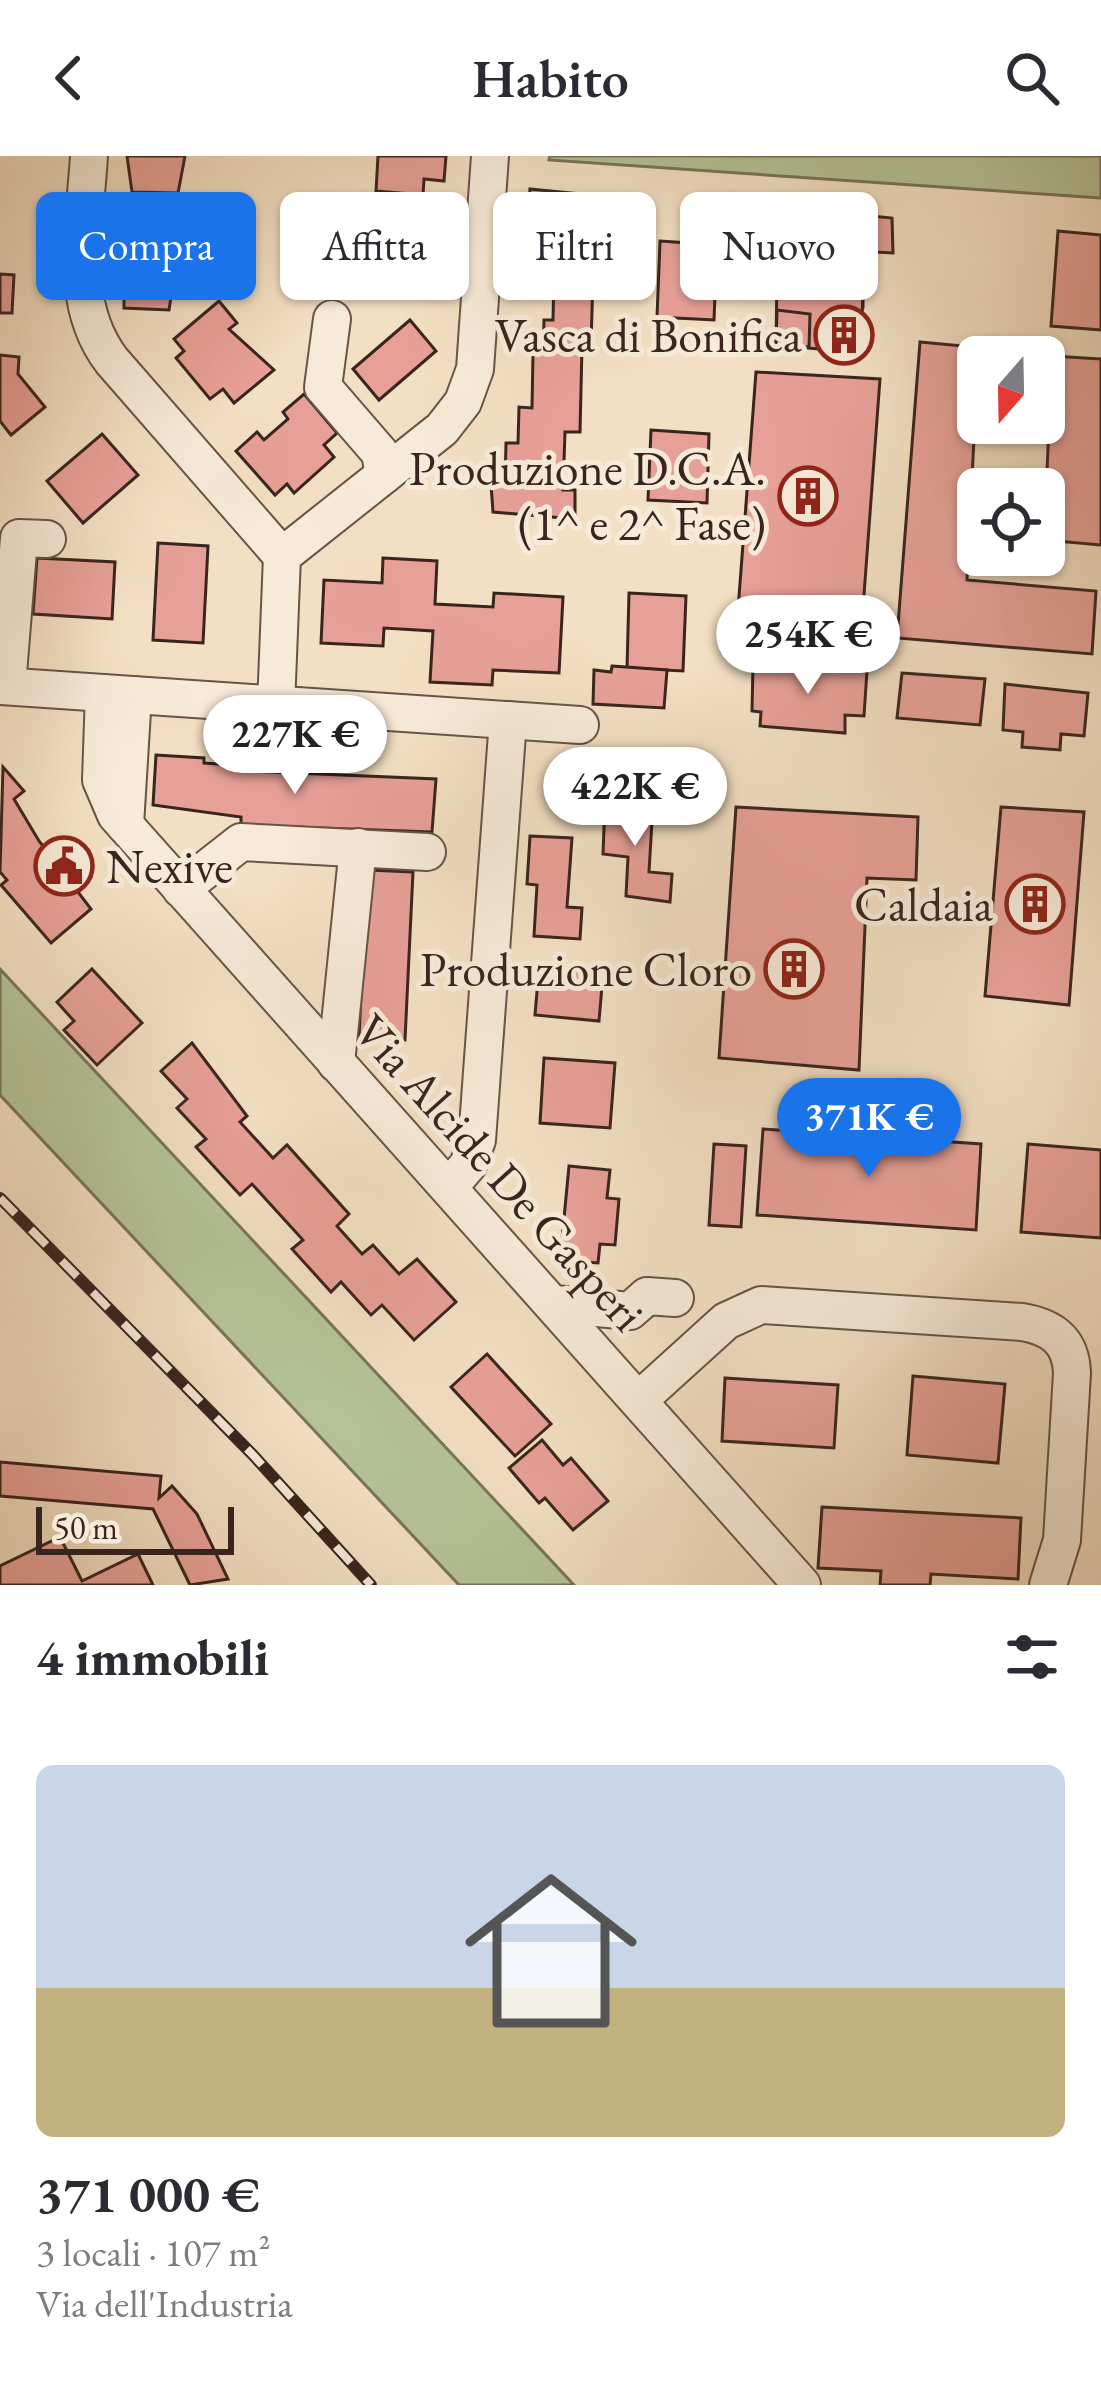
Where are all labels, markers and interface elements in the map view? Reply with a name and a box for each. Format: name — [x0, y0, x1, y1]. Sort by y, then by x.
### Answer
text: Habito — [472, 43, 629, 113]
icon: back — [36, 45, 102, 111]
icon: search — [999, 45, 1065, 111]
chip: Compra — [36, 192, 256, 300]
chip: Affitta — [280, 192, 469, 300]
chip: Filtri — [493, 192, 656, 300]
chip: Nuovo — [680, 192, 878, 300]
place label: Vasca di Bonifica — [495, 304, 803, 366]
building icon: Vasca di Bonifica — [813, 304, 875, 366]
north arrow — [957, 336, 1065, 444]
map controls — [957, 336, 1065, 576]
place label: Produzione D.C.A. (1^ e 2^ Fase) — [409, 437, 766, 554]
building icon: Produzione D.C.A. (1^ e 2^ Fase) — [777, 465, 839, 527]
button: locate — [957, 468, 1065, 576]
pin: 254K € — [710, 595, 906, 697]
text: 254K € — [743, 608, 873, 659]
pin: 227K € — [197, 695, 393, 797]
text: 227K € — [230, 708, 360, 759]
pin: 422K € — [537, 747, 733, 849]
text: 422K € — [570, 760, 700, 811]
public building icon: Nexive — [33, 835, 95, 897]
place label: Nexive — [106, 835, 233, 897]
place label: Caldaia — [854, 873, 994, 935]
building icon: Caldaia — [1004, 873, 1066, 935]
place label: Produzione Cloro — [420, 938, 752, 1000]
building icon: Produzione Cloro — [763, 938, 825, 1000]
street label: Via Alcide De Gasperi — [341, 1000, 659, 1344]
pin: 371K € — [771, 1078, 967, 1180]
text: 371K € — [804, 1091, 934, 1142]
scale bar — [36, 1501, 234, 1554]
text: 50 m — [54, 1506, 118, 1549]
text: 4 immobili — [36, 1624, 269, 1690]
icon: filters — [999, 1624, 1065, 1690]
icon: home — [443, 1843, 659, 2059]
text: 371 000 € — [36, 2161, 260, 2227]
text: 3 locali · 107 m² — [36, 2227, 270, 2278]
text: Via dell'Industria — [36, 2278, 293, 2329]

